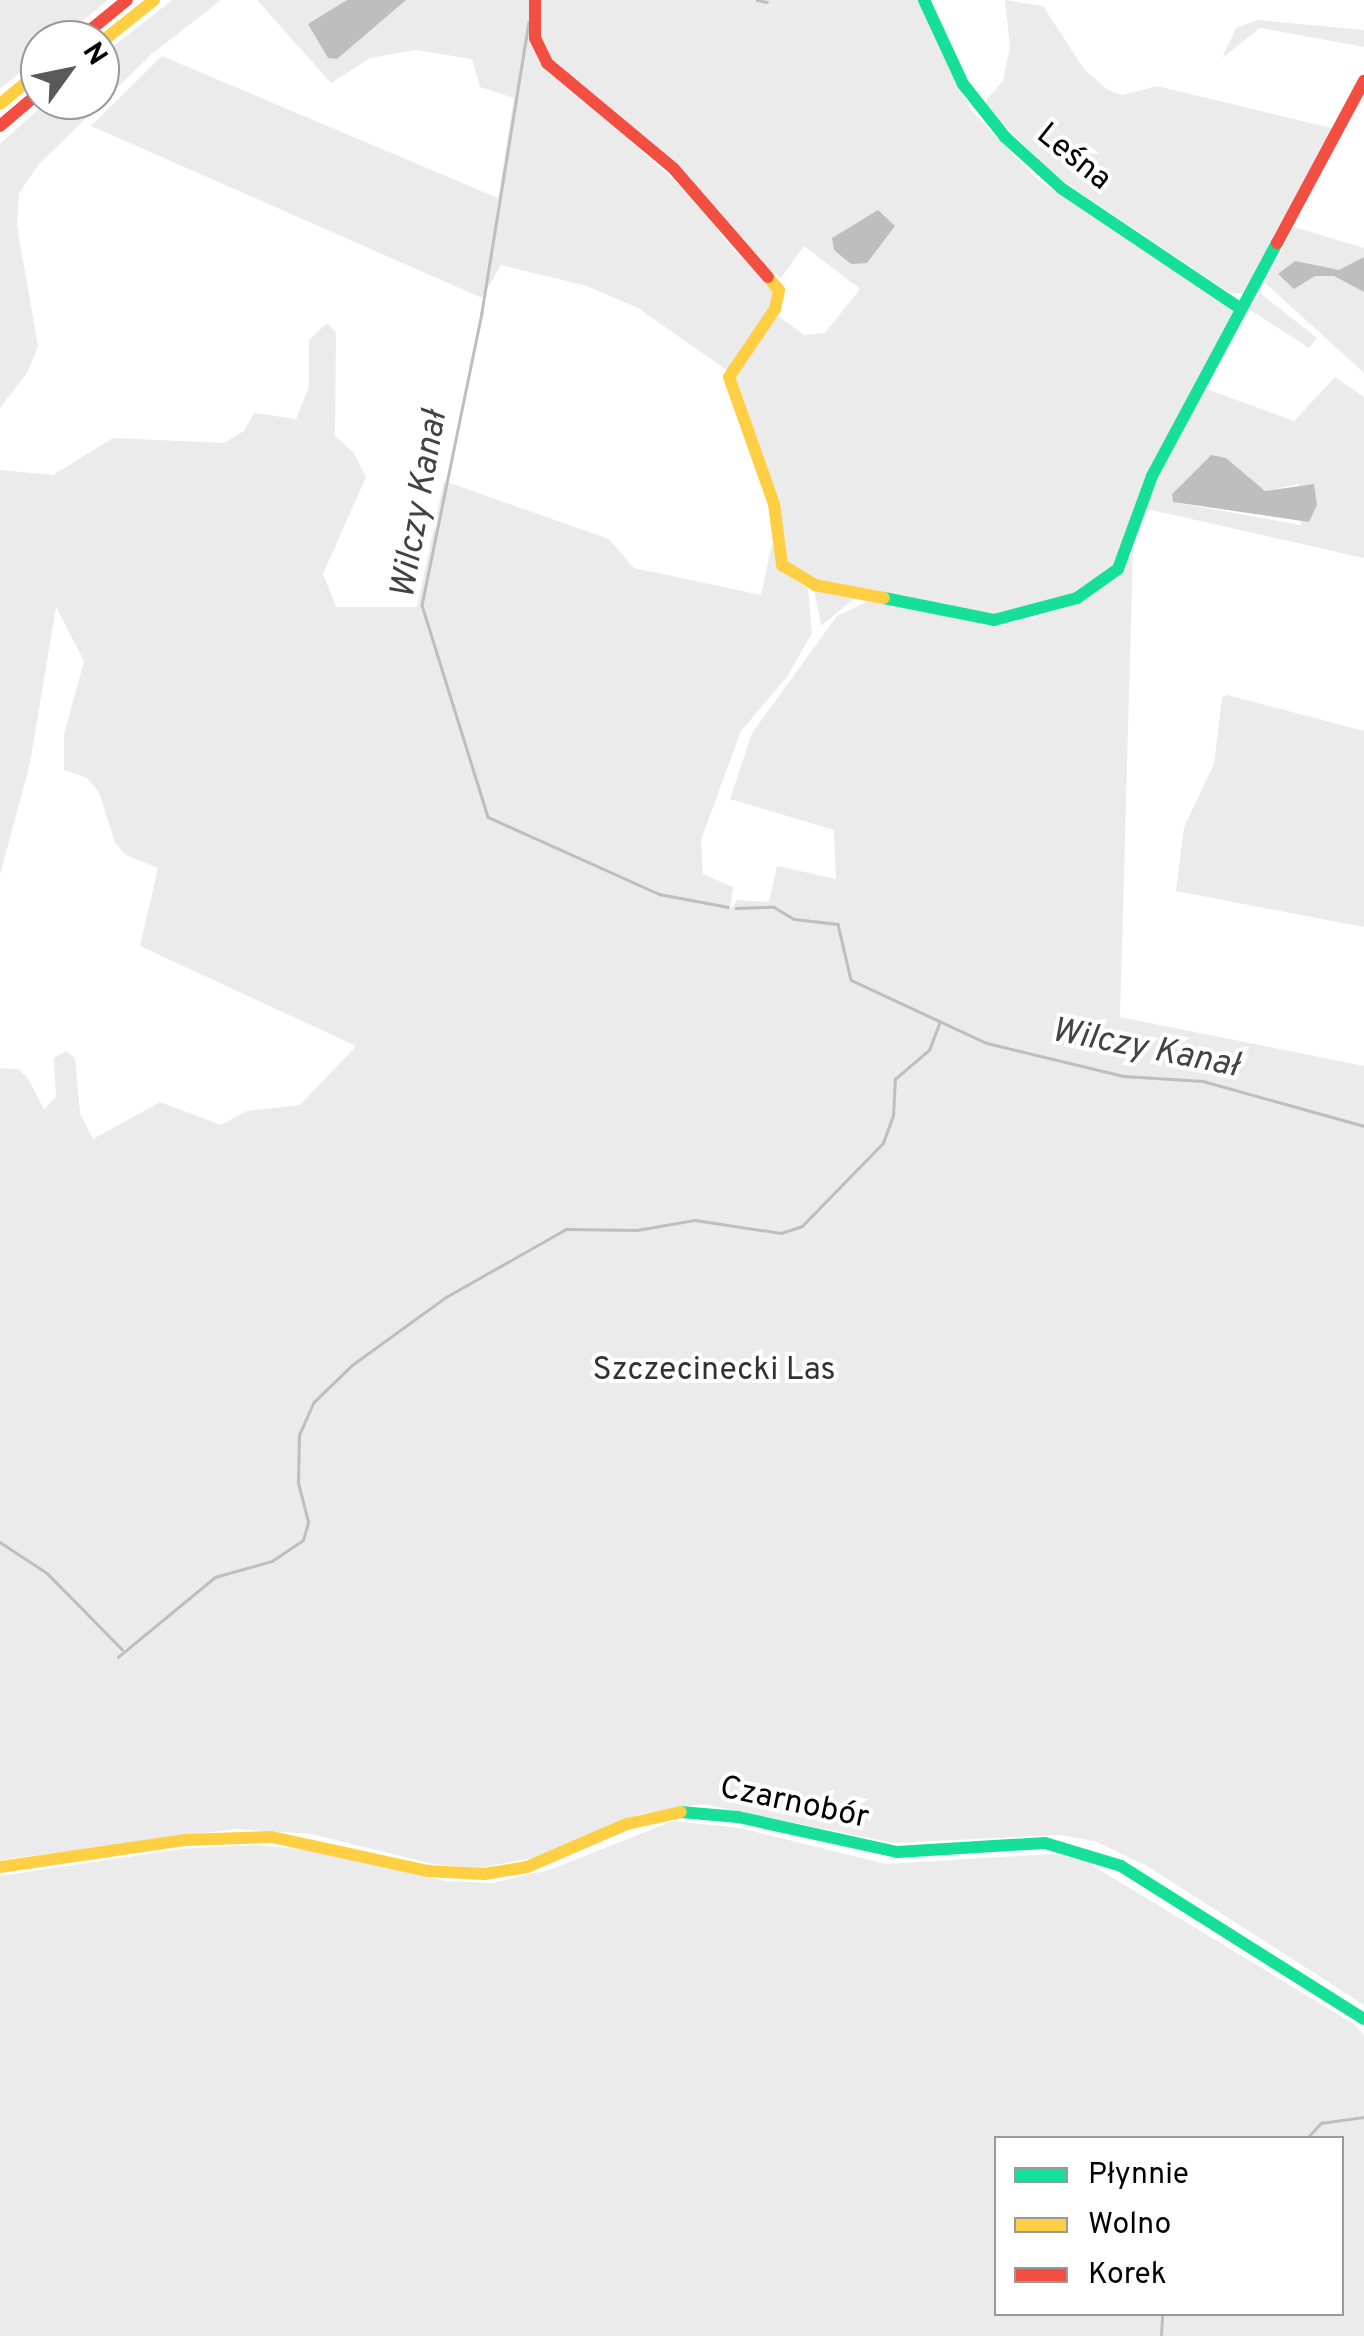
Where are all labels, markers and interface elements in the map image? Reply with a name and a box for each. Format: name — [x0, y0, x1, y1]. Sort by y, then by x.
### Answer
north arrow — [20, 20, 120, 120]
text: N — [73, 37, 114, 73]
street label: Leśna — [1028, 116, 1118, 200]
water label: Wilczy Kanał — [383, 408, 457, 602]
water label: Wilczy Kanał — [1048, 1010, 1242, 1088]
park label: Szczecinecki Las — [592, 1352, 836, 1390]
street label: Czarnobór — [716, 1769, 872, 1839]
legend — [994, 2136, 1344, 2316]
text: Płynnie — [1088, 2157, 1189, 2194]
text: Wolno — [1088, 2207, 1171, 2244]
text: Korek — [1088, 2257, 1167, 2294]

